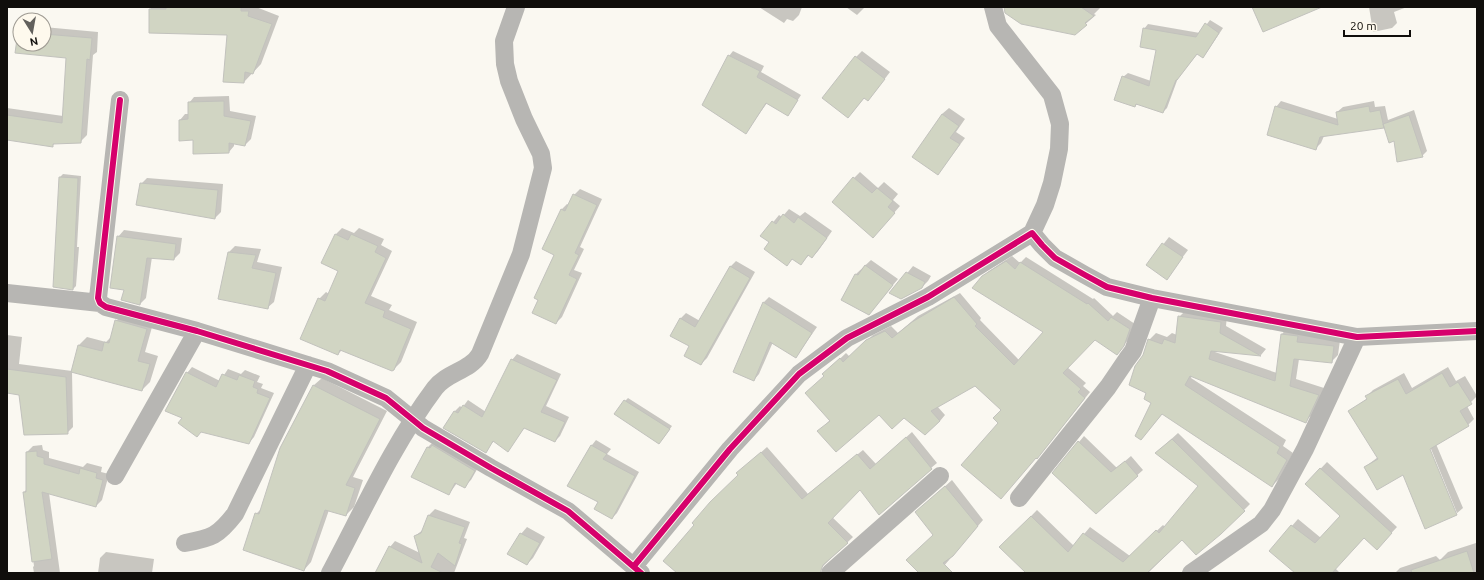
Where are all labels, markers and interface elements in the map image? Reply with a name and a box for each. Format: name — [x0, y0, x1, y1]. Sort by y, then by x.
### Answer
north arrow — [12, 12, 52, 52]
scale bar — [1344, 12, 1410, 38]
text: 20 m — [1350, 19, 1377, 32]
text: N — [29, 35, 39, 48]

